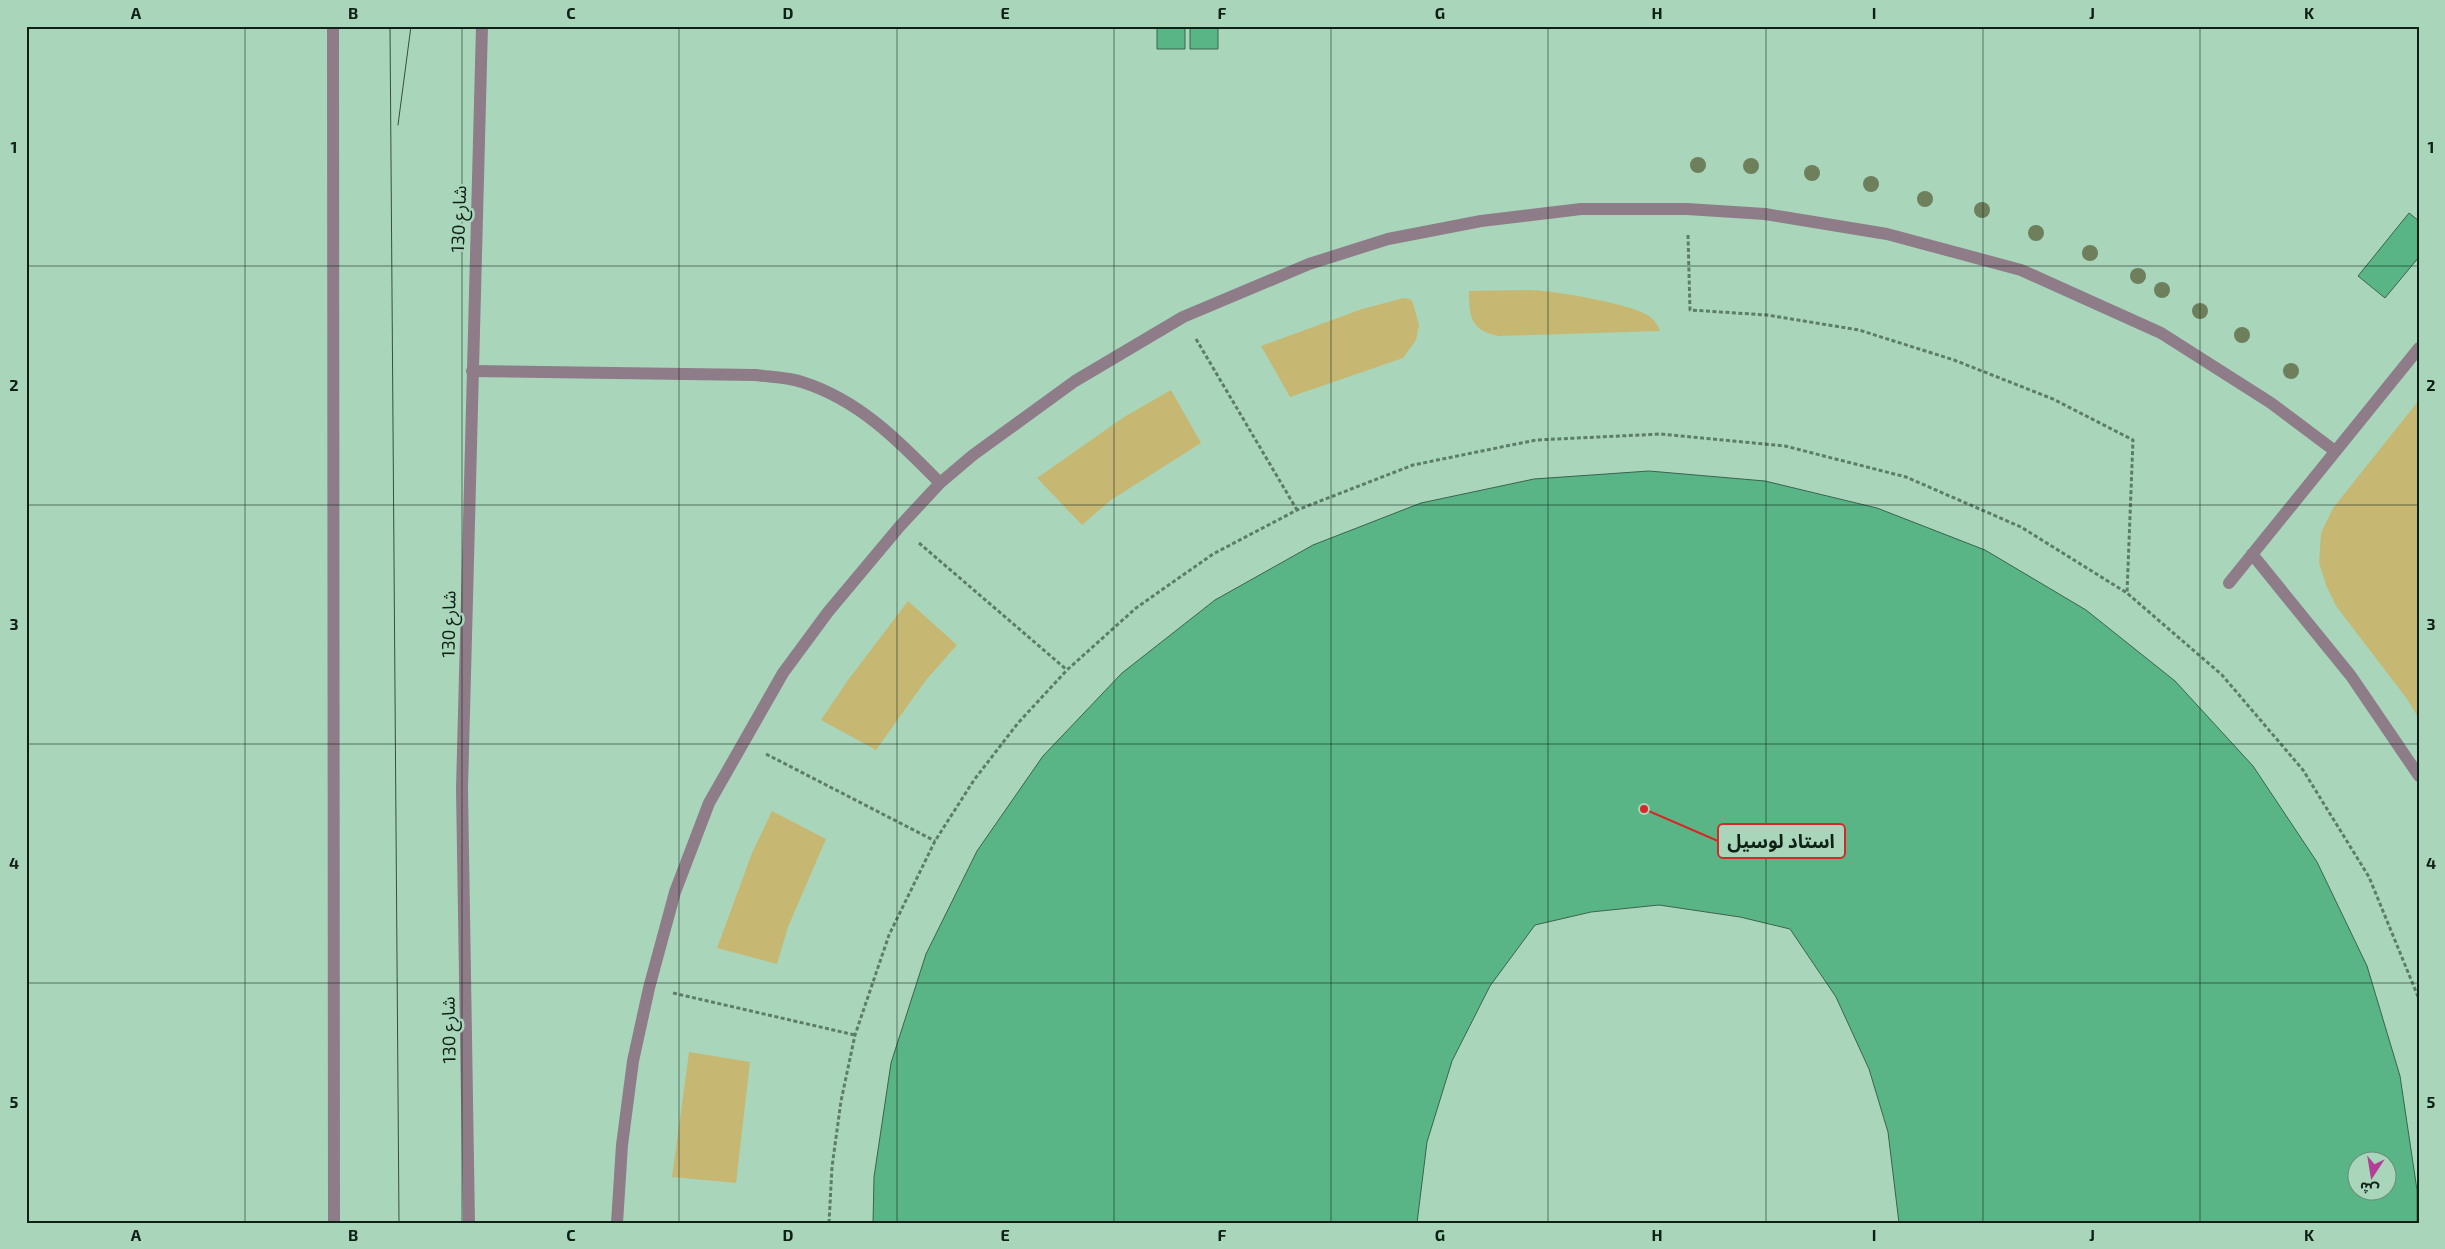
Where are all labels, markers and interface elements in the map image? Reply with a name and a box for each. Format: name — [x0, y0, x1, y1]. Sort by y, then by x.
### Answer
text: A — [131, 3, 142, 22]
text: B — [348, 3, 358, 22]
text: C — [566, 3, 576, 22]
text: D — [783, 3, 794, 22]
text: E — [1000, 3, 1010, 22]
text: F — [1218, 3, 1227, 22]
text: G — [1435, 3, 1445, 22]
text: H — [1651, 3, 1663, 22]
text: I — [1872, 3, 1876, 22]
text: J — [2089, 3, 2095, 22]
text: K — [2304, 3, 2315, 22]
text: 1 — [11, 137, 17, 156]
text: 1 — [2428, 137, 2434, 156]
street label: شارع 130 — [446, 185, 474, 253]
text: 2 — [9, 375, 19, 394]
text: 2 — [2426, 375, 2436, 394]
street label: شارع 130 — [436, 590, 464, 658]
text: 3 — [9, 614, 19, 633]
text: 3 — [2426, 614, 2436, 633]
callout: استاد لوسيل — [1718, 824, 1845, 858]
text: استاد لوسيل — [1727, 829, 1835, 853]
text: 4 — [9, 853, 19, 872]
text: 4 — [2426, 853, 2436, 872]
street label: شارع 130 — [436, 996, 464, 1064]
text: 5 — [10, 1092, 19, 1111]
text: 5 — [2427, 1092, 2436, 1111]
north arrow — [2348, 1152, 2398, 1202]
text: ش — [2358, 1179, 2380, 1200]
text: A — [131, 1225, 142, 1244]
text: B — [348, 1225, 358, 1244]
text: C — [566, 1225, 576, 1244]
text: D — [783, 1225, 794, 1244]
text: E — [1000, 1225, 1010, 1244]
text: F — [1218, 1225, 1227, 1244]
text: G — [1435, 1225, 1445, 1244]
text: H — [1651, 1225, 1663, 1244]
text: I — [1872, 1225, 1876, 1244]
text: J — [2089, 1225, 2095, 1244]
text: K — [2304, 1225, 2315, 1244]

